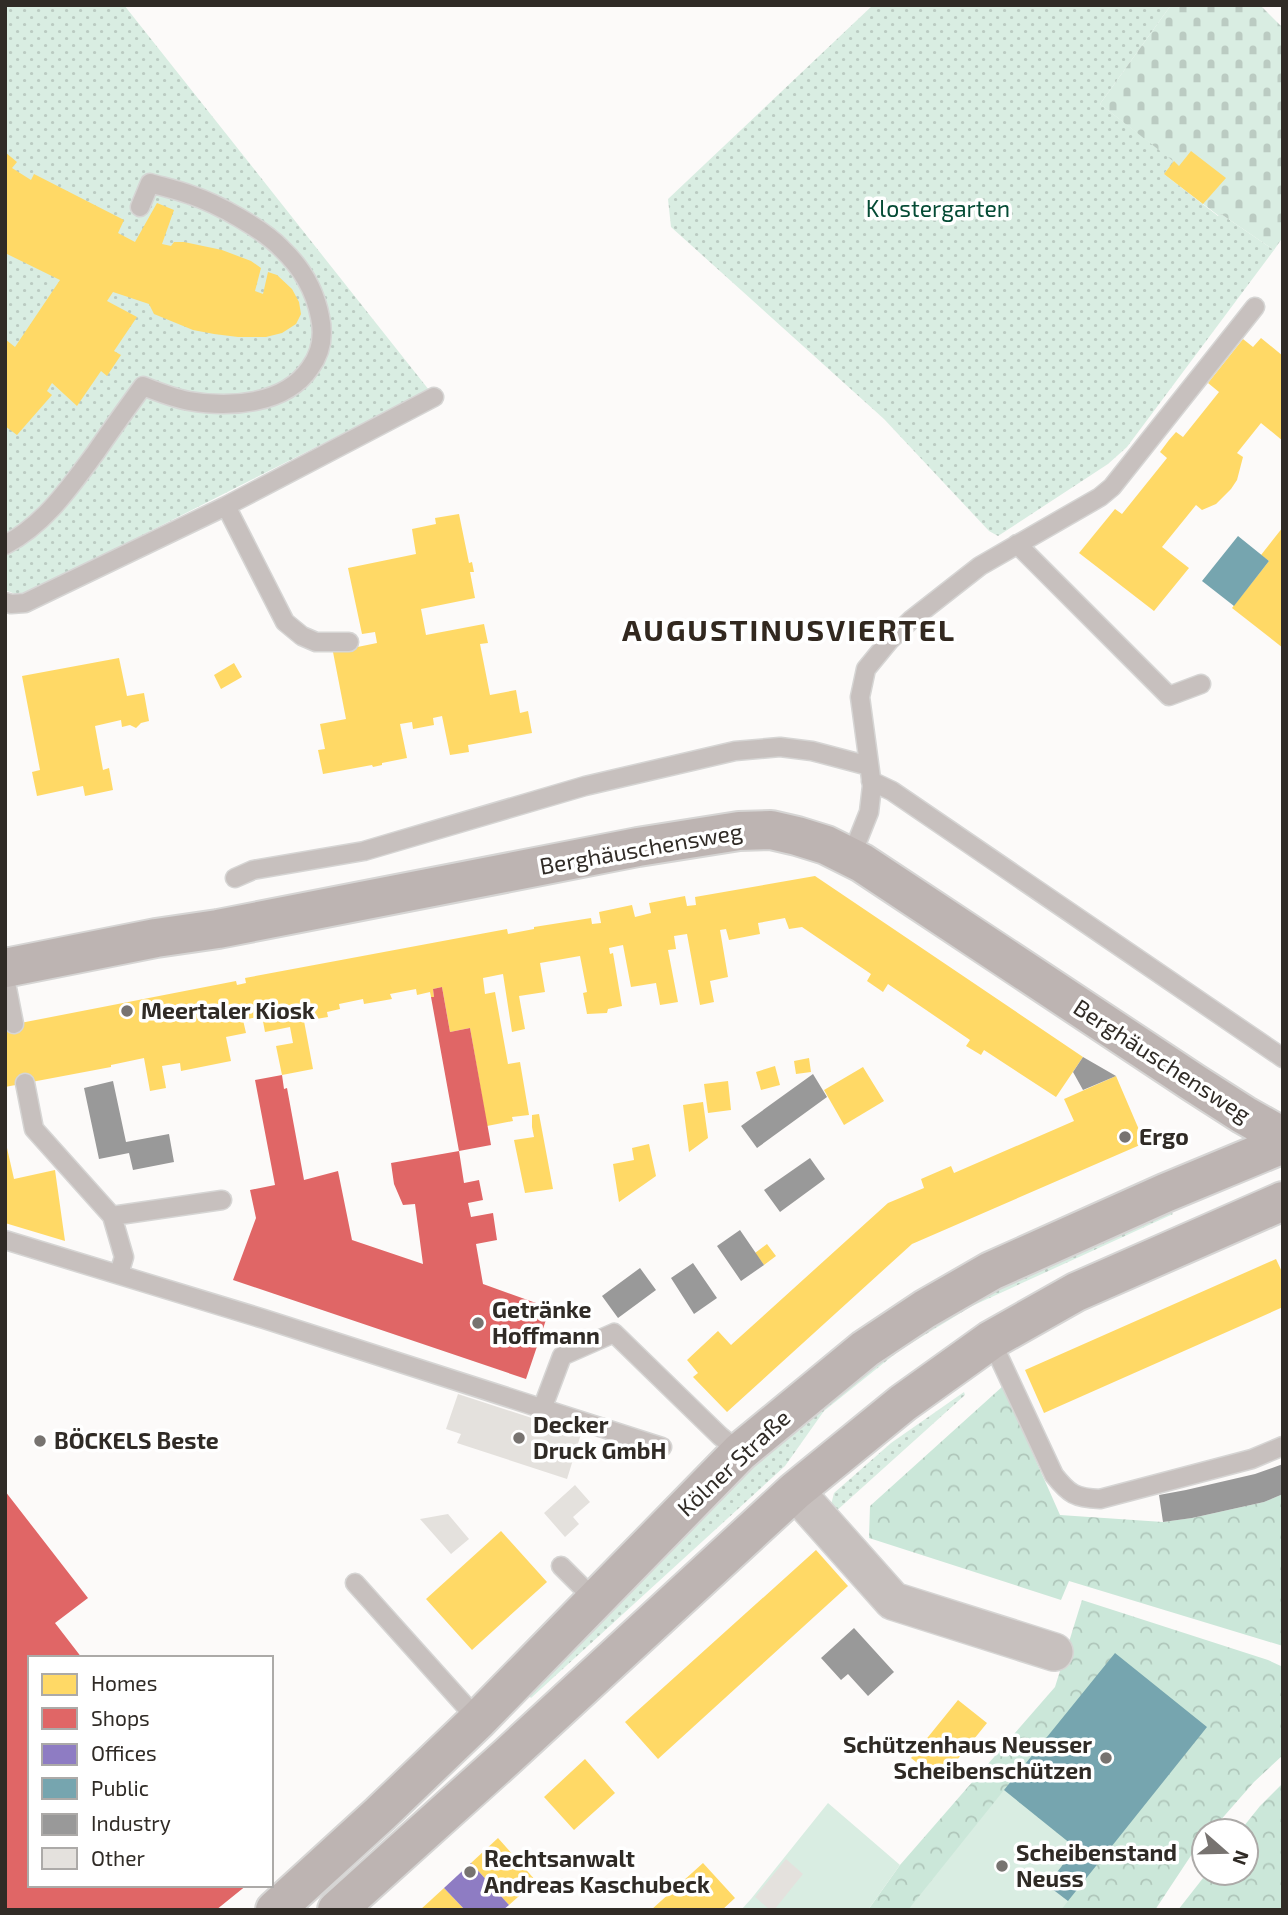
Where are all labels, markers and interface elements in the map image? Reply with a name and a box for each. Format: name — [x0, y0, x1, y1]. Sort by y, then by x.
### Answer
park label: Klostergarten — [866, 194, 1010, 222]
district label: AUGUSTINUSVIERTEL — [622, 611, 956, 647]
street label: Berghäuschensweg — [537, 816, 745, 880]
street label: Berghäuschensweg — [1069, 992, 1256, 1128]
place label: Meertaler Kiosk — [141, 996, 315, 1024]
marker: Meertaler Kiosk — [119, 1003, 135, 1019]
place label: Ergo — [1139, 1122, 1189, 1150]
marker: Ergo — [1117, 1129, 1133, 1145]
place label: Getränke Hoffmann — [492, 1295, 600, 1349]
marker: Getränke Hoffmann — [470, 1315, 486, 1331]
street label: Kölner Straße — [671, 1403, 796, 1522]
place label: Decker Druck GmbH — [533, 1410, 666, 1464]
place label: BÖCKELS Beste — [54, 1426, 219, 1454]
marker: Decker Druck GmbH — [511, 1430, 527, 1446]
marker: BÖCKELS Beste — [32, 1433, 48, 1449]
legend — [28, 1656, 273, 1887]
text: Homes — [91, 1670, 157, 1695]
text: Shops — [91, 1705, 150, 1730]
place label: Schützenhaus Neusser Scheibenschützen — [843, 1730, 1092, 1784]
text: Offices — [91, 1740, 157, 1765]
marker: Schützenhaus Neusser Scheibenschützen — [1098, 1750, 1114, 1766]
text: Public — [91, 1775, 149, 1800]
text: Industry — [91, 1810, 171, 1835]
north arrow — [1190, 1817, 1260, 1887]
place label: Scheibenstand Neuss — [1016, 1838, 1177, 1892]
place label: Rechtsanwalt Andreas Kaschubeck — [484, 1844, 710, 1898]
text: Other — [91, 1845, 146, 1870]
text: N — [1228, 1848, 1255, 1868]
marker: Scheibenstand Neuss — [994, 1858, 1010, 1874]
marker: Rechtsanwalt Andreas Kaschubeck — [462, 1864, 478, 1880]

